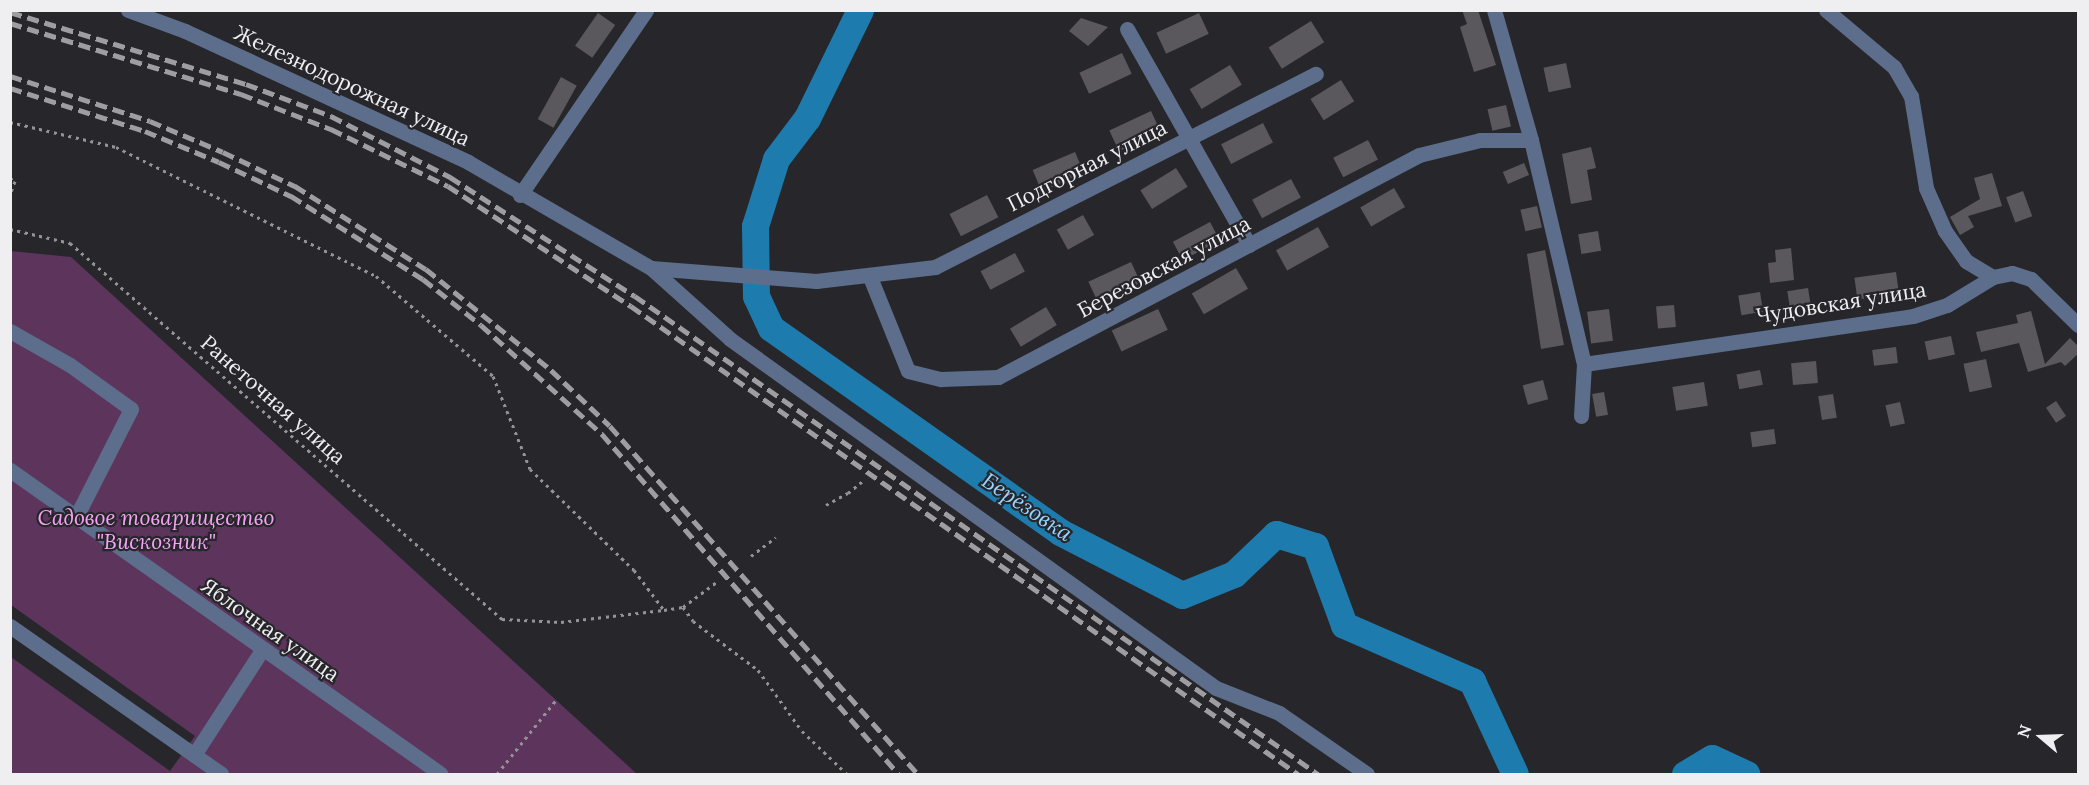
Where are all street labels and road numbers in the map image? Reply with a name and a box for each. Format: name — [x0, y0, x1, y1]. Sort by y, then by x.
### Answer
street label: Железнодорожная улица — [230, 20, 474, 152]
street label: Подгорная улица — [1003, 115, 1171, 217]
street label: Березовская улица — [1073, 211, 1255, 323]
street label: Чудовская улица — [1754, 277, 1928, 329]
street label: Ранеточная улица — [195, 330, 351, 470]
street label: Яблочная улица — [196, 573, 344, 687]

